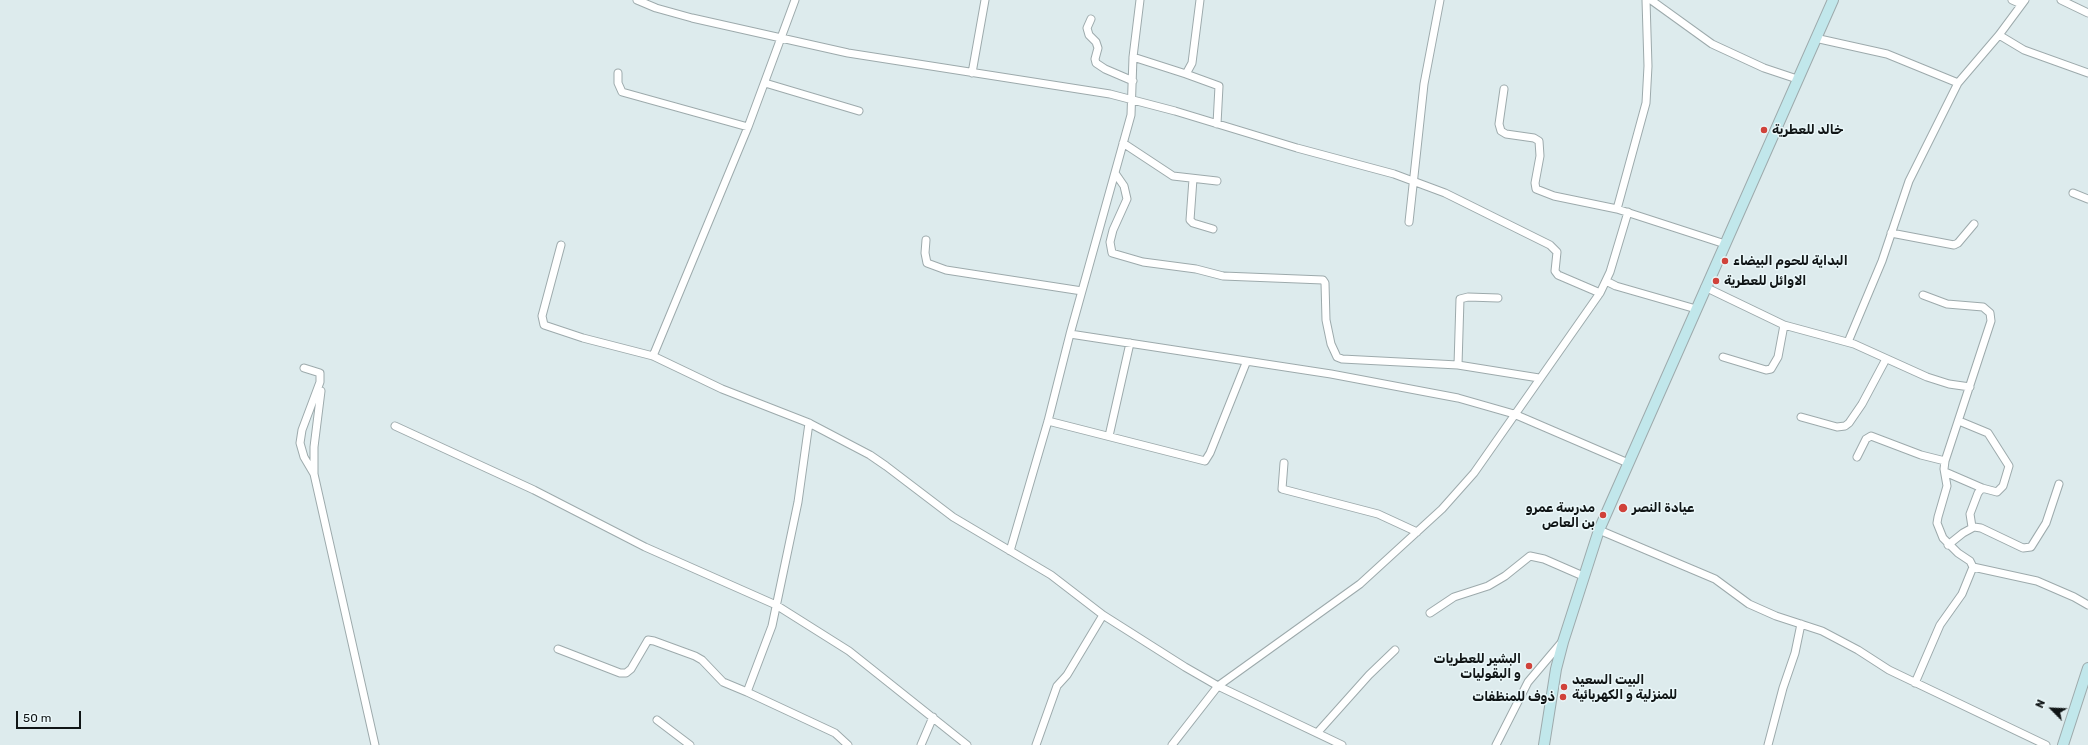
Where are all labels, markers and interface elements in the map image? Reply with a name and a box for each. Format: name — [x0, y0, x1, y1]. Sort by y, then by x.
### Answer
place label: خالد للعطرية — [1772, 122, 1843, 138]
marker: خالد للعطرية — [1759, 125, 1769, 135]
place label: البداية للحوم البيضاء — [1733, 253, 1848, 269]
marker: البداية للحوم البيضاء — [1720, 256, 1730, 266]
place label: الاوائل للعطرية — [1724, 273, 1806, 289]
marker: الاوائل للعطرية — [1711, 276, 1721, 286]
place label: مدرسة عمرو بن العاص — [1526, 500, 1595, 531]
place label: عيادة النصر — [1632, 500, 1694, 516]
marker: عيادة النصر — [1617, 502, 1629, 514]
marker: مدرسة عمرو بن العاص — [1598, 510, 1608, 520]
place label: البشير للعطريات و البقوليات — [1434, 651, 1521, 682]
marker: البشير للعطريات و البقوليات — [1524, 661, 1534, 671]
place label: البيت السعيد للمنزلية و الكهربائية — [1572, 672, 1677, 703]
marker: البيت السعيد للمنزلية و الكهربائية — [1559, 682, 1569, 692]
place label: ذوف للمنظفات — [1472, 689, 1555, 705]
north arrow — [2032, 689, 2072, 729]
marker: ذوف للمنظفات — [1558, 692, 1568, 702]
text: N — [2033, 698, 2048, 710]
scale bar — [18, 703, 83, 729]
text: 50 m — [23, 711, 51, 725]

